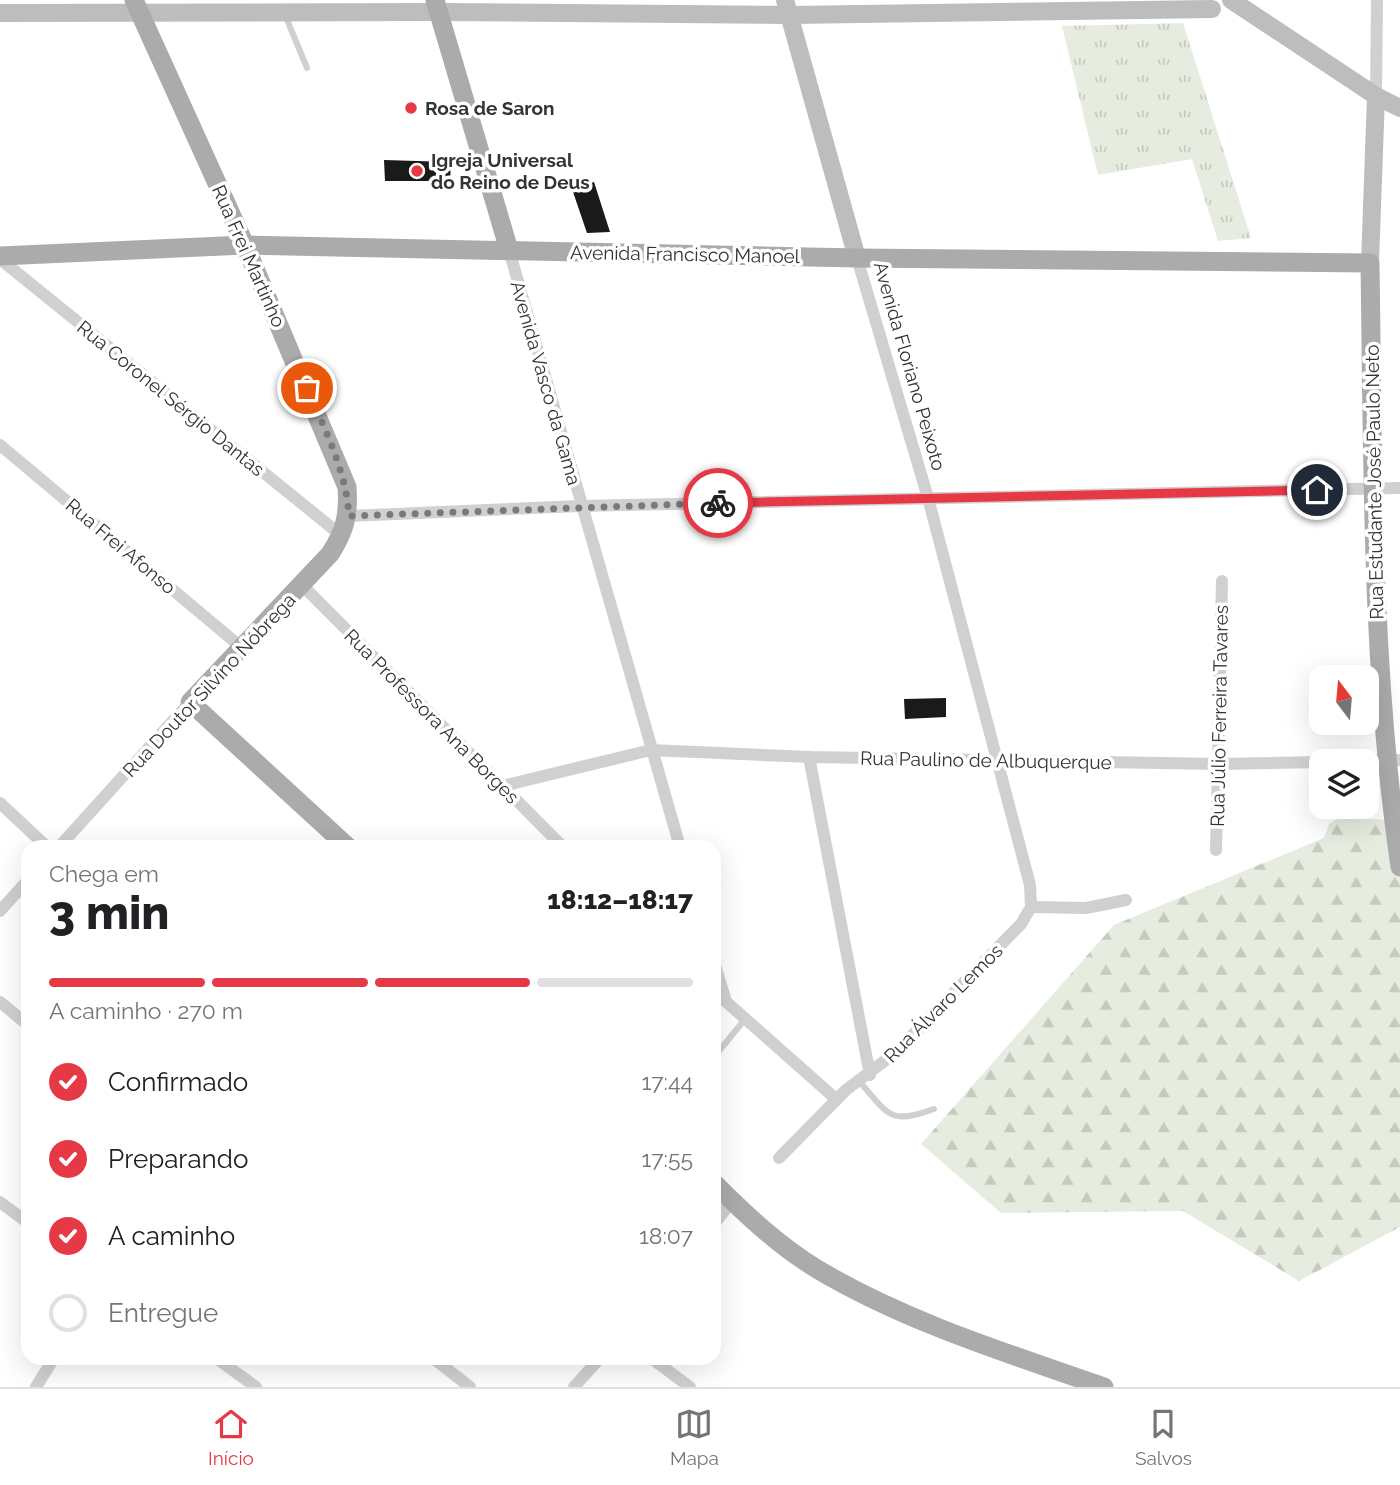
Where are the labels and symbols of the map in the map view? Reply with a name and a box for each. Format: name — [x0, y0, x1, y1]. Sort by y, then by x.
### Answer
place label: Rosa de Saron — [425, 97, 555, 119]
marker: Rosa de Saron — [403, 100, 419, 116]
place label: Igreja Universal do Reino de Deus — [431, 149, 590, 193]
marker: Igreja Universal do Reino de Deus — [409, 163, 425, 179]
street label: Rua Frei Martinho — [208, 182, 290, 330]
street label: Avenida Francisco Manoel — [570, 241, 801, 267]
street label: Avenida Floriano Peixoto — [870, 259, 950, 473]
street label: Avenida Vasco da Gama — [506, 278, 586, 488]
street label: Rua Coronel Sérgio Dantas — [73, 316, 269, 480]
street label: Rua Estudante José Paulo Neto — [1361, 344, 1387, 620]
pin — [277, 358, 337, 418]
pin — [1287, 460, 1347, 520]
courier — [683, 468, 753, 538]
street label: Rua Frei Afonso — [62, 494, 180, 598]
street label: Rua Doutor Silvino Nóbrega — [118, 589, 300, 781]
street label: Rua Júlio Ferreira Tavares — [1206, 605, 1232, 827]
street label: Rua Professora Ana Borges — [340, 624, 524, 808]
north arrow — [1309, 665, 1379, 735]
street label: Rua Paulino de Albuquerque — [860, 747, 1112, 773]
street label: Rua Álvaro Lemos — [879, 939, 1007, 1067]

